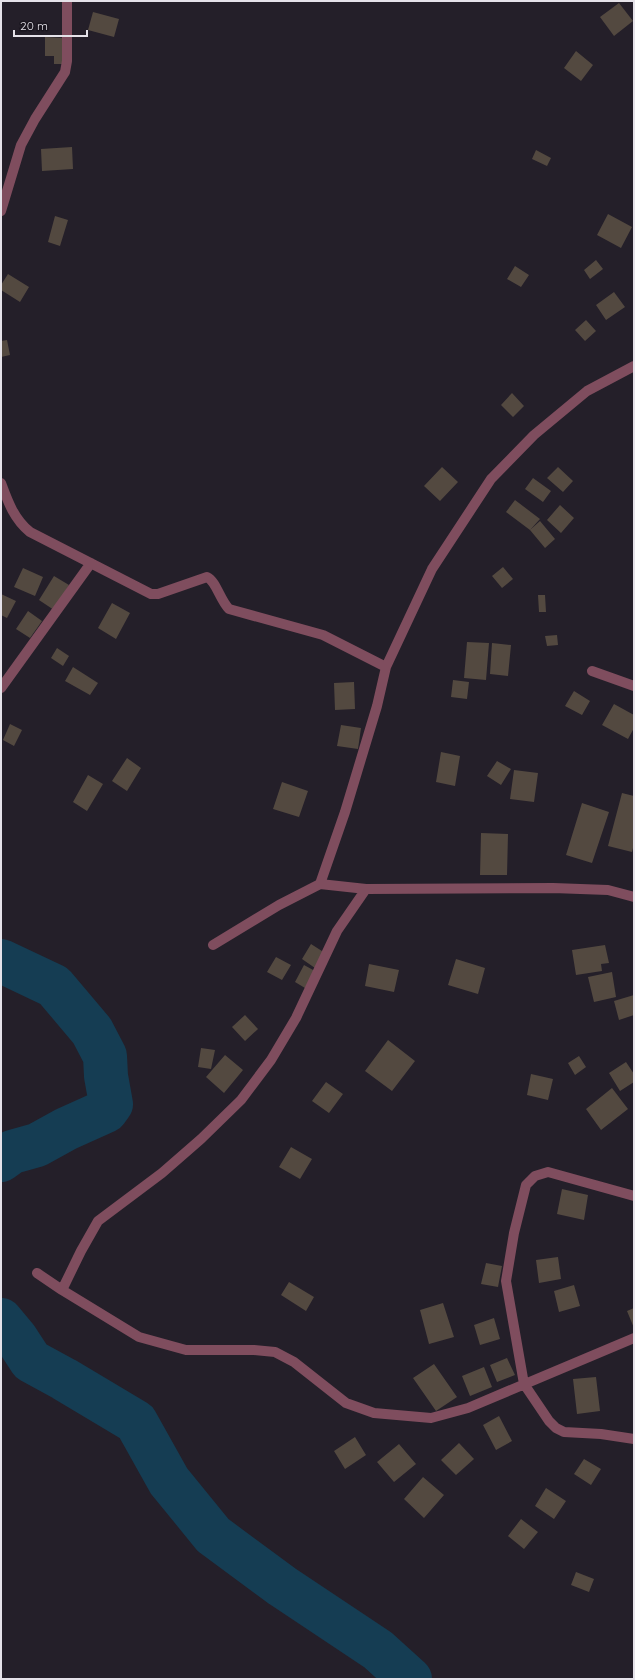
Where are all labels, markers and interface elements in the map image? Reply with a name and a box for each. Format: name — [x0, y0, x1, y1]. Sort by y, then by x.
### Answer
scale bar — [14, 12, 87, 38]
text: 20 m — [20, 18, 48, 33]

